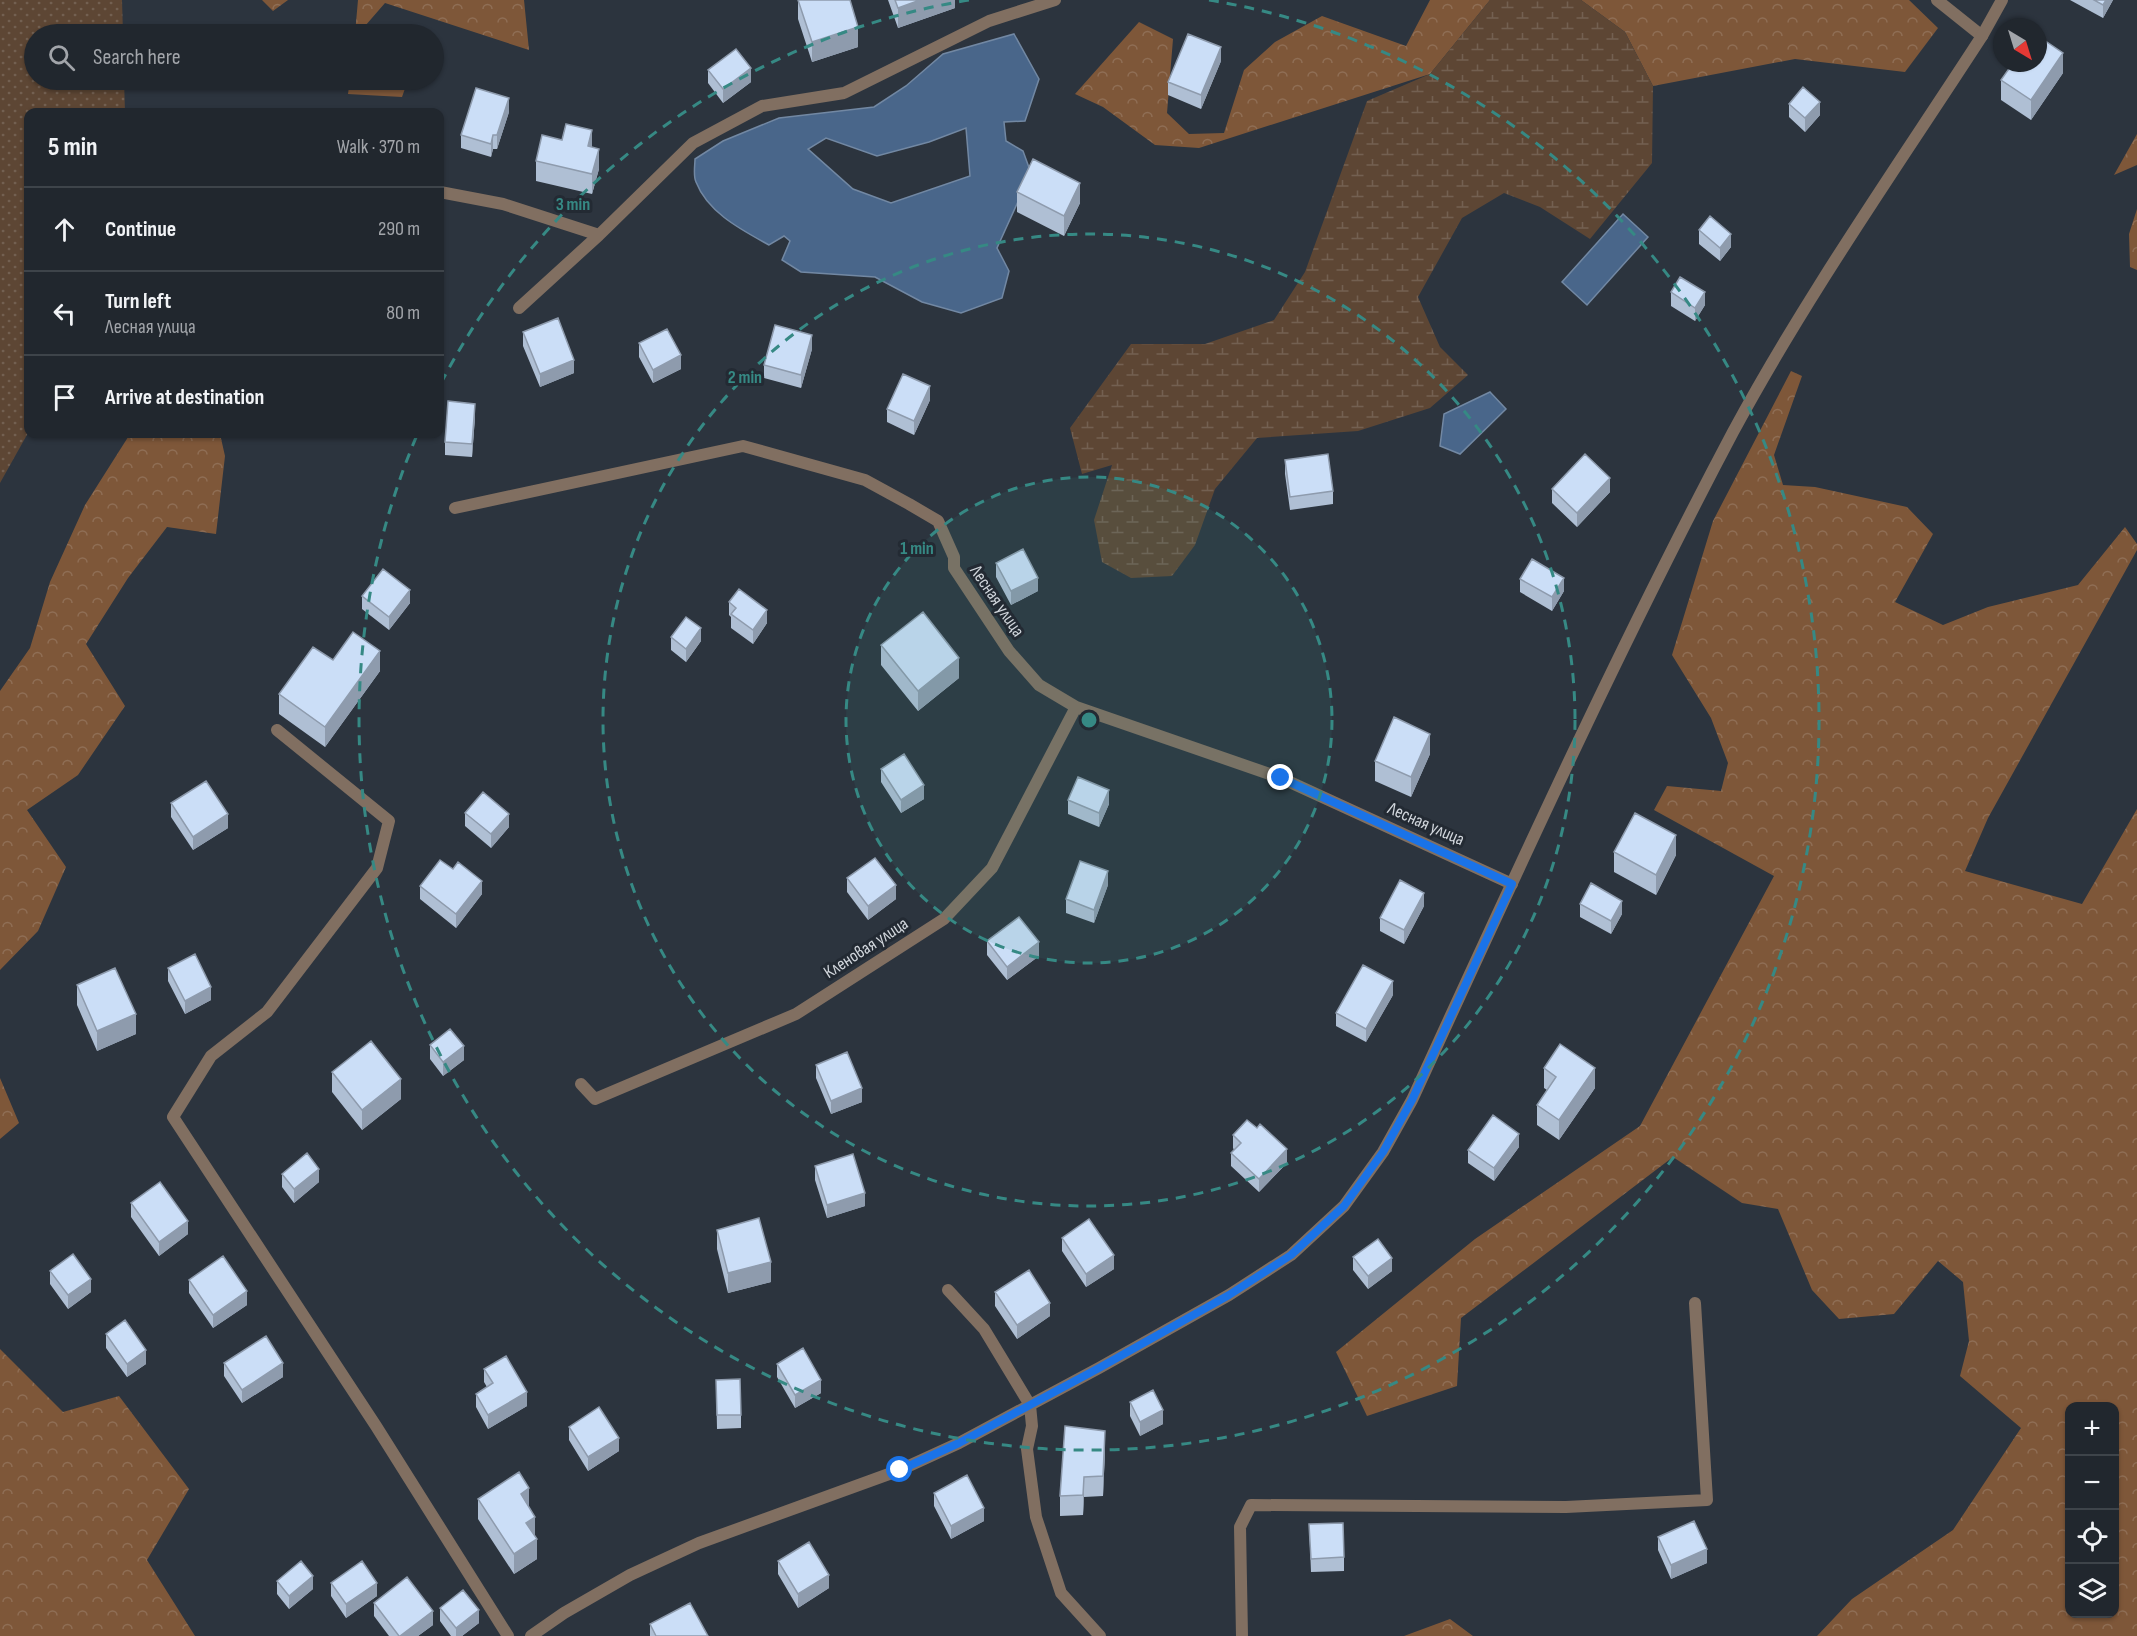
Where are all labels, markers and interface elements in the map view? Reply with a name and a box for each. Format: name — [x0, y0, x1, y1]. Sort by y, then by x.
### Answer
north arrow — [1993, 18, 2047, 72]
search box — [24, 24, 444, 90]
icon: search — [45, 41, 78, 74]
text: Search here — [93, 44, 180, 71]
text: 5 min — [48, 132, 98, 163]
text: Walk · 370 m — [337, 135, 420, 159]
text: 3 min — [556, 194, 590, 215]
icon: ahead — [48, 213, 81, 246]
text: Continue — [105, 216, 176, 243]
text: 290 m — [378, 217, 420, 241]
text: Turn left — [105, 288, 171, 315]
icon: left — [48, 297, 81, 330]
text: 80 m — [386, 301, 420, 325]
text: Лесная улица — [105, 315, 196, 339]
text: 2 min — [728, 367, 762, 388]
icon: arrive — [48, 381, 81, 414]
text: Arrive at destination — [105, 384, 264, 411]
text: 1 min — [900, 538, 934, 559]
street label: Лесная улица — [965, 560, 1029, 641]
centre of rings — [1079, 710, 1099, 730]
route end — [1267, 764, 1293, 790]
street label: Лесная улица — [1384, 797, 1468, 850]
street label: Кленовая улица — [820, 913, 912, 983]
map controls — [2065, 1402, 2119, 1618]
button: + — [2065, 1402, 2119, 1456]
route start — [886, 1456, 912, 1482]
button: − — [2065, 1456, 2119, 1510]
button: locate — [2065, 1510, 2119, 1564]
button: layers — [2065, 1564, 2119, 1618]

